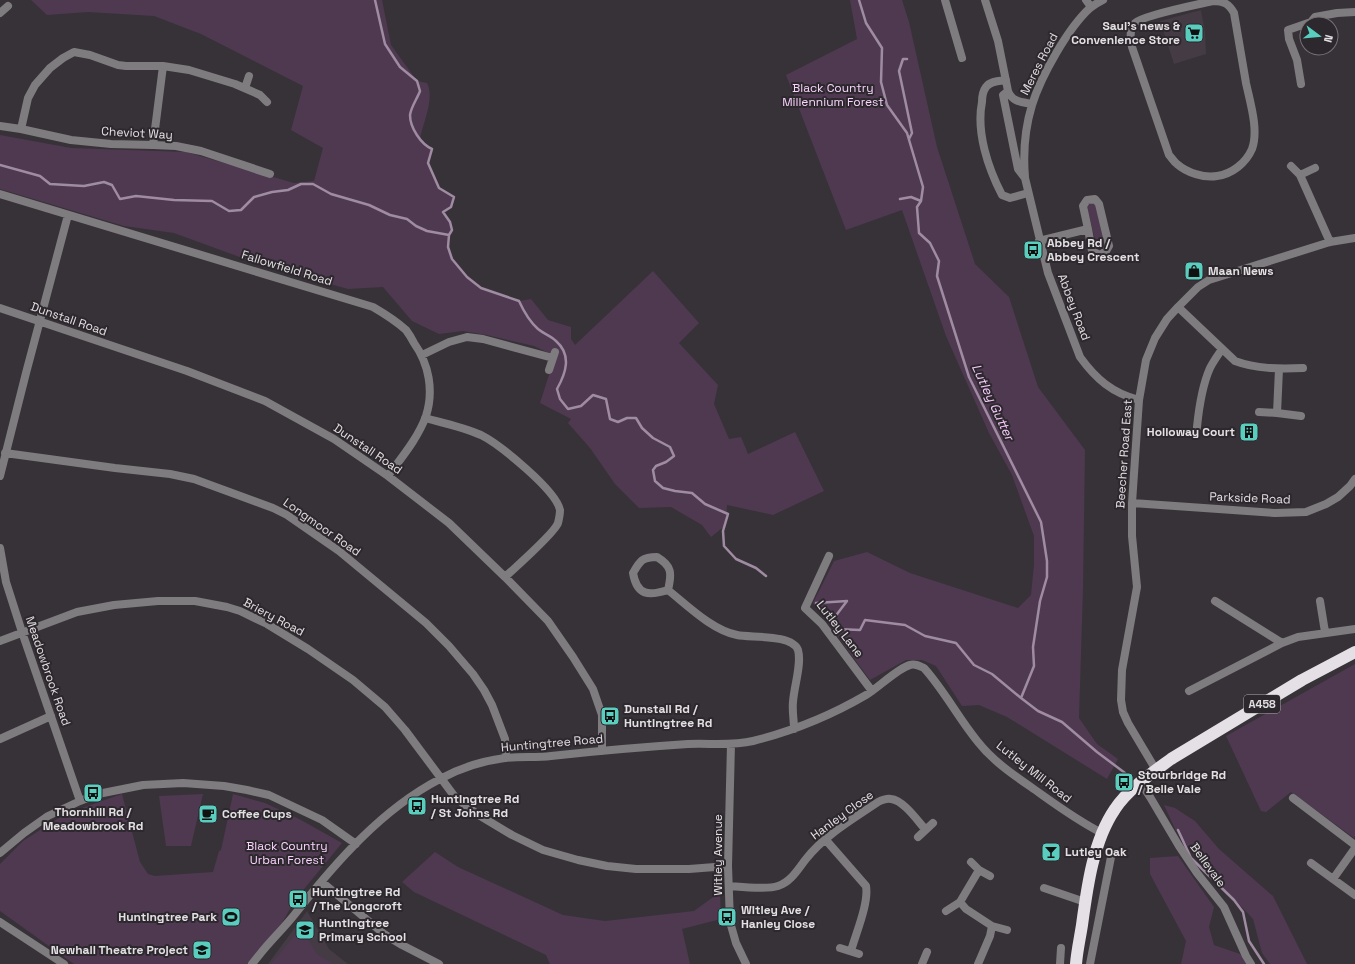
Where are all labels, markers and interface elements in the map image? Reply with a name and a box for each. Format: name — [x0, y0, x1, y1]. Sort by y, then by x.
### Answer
north arrow — [1299, 16, 1339, 56]
place label: Saul's news & Convenience Store — [1071, 18, 1180, 48]
supermarket icon: Saul's news & Convenience Store — [1183, 22, 1205, 44]
street label: Meres Road — [1016, 30, 1062, 98]
text: N — [1321, 33, 1336, 44]
park label: Black Country Millennium Forest — [782, 80, 884, 110]
street label: Cheviot Way — [101, 123, 173, 143]
place label: Abbey Rd / Abbey Crescent — [1047, 235, 1139, 265]
bus stop icon: Abbey Rd / Abbey Crescent — [1022, 239, 1044, 261]
street label: Fallowfield Road — [240, 247, 334, 289]
shop icon: Maan News — [1183, 260, 1205, 282]
place label: Maan News — [1208, 263, 1274, 279]
street label: Abbey Road — [1054, 271, 1094, 343]
street label: Dunstall Road — [29, 298, 109, 340]
water label: Lutley Gutter — [968, 361, 1019, 445]
street label: Beecher Road East — [1112, 399, 1136, 509]
street label: Dunstall Road — [331, 420, 405, 478]
building icon: Holloway Court — [1238, 421, 1260, 443]
place label: Holloway Court — [1147, 424, 1235, 440]
street label: Parkside Road — [1209, 489, 1291, 507]
street label: Longmoor Road — [280, 494, 364, 560]
street label: Briery Road — [241, 594, 307, 640]
street label: Lutley Lane — [813, 597, 867, 661]
street label: Meadowbrook Road — [22, 614, 74, 728]
road number: A458 — [1244, 695, 1280, 713]
place label: Dunstall Rd / Huntingtree Rd — [624, 701, 712, 731]
bus stop icon: Dunstall Rd / Huntingtree Rd — [599, 705, 621, 727]
street label: Huntingtree Road — [500, 731, 604, 755]
street label: Lutley Mill Road — [993, 738, 1075, 806]
place label: Stourbridge Rd / Belle Vale — [1137, 767, 1226, 797]
bus stop icon: Stourbridge Rd / Belle Vale — [1113, 771, 1135, 793]
bus stop icon: Thornhill Rd / Meadowbrook Rd — [82, 782, 104, 804]
street label: Hanley Close — [807, 787, 877, 843]
place label: Huntingtree Rd / St Johns Rd — [430, 791, 519, 821]
bus stop icon: Huntingtree Rd / St Johns Rd — [406, 795, 428, 817]
cafe icon: Coffee Cups — [197, 803, 219, 825]
place label: Thornhill Rd / Meadowbrook Rd — [43, 804, 143, 834]
place label: Coffee Cups — [222, 806, 292, 822]
street label: Witley Avenue — [710, 814, 726, 896]
park label: Black Country Urban Forest — [246, 838, 328, 868]
street label: Bellevale — [1187, 840, 1229, 890]
bar icon: Lutley Oak — [1040, 841, 1062, 863]
place label: Lutley Oak — [1065, 844, 1127, 860]
place label: Huntingtree Rd / The Longcroft — [311, 884, 402, 914]
bus stop icon: Huntingtree Rd / The Longcroft — [287, 888, 309, 910]
place label: Witley Ave / Hanley Close — [741, 902, 815, 932]
sports icon: Huntingtree Park — [220, 906, 242, 928]
bus stop icon: Witley Ave / Hanley Close — [716, 906, 738, 928]
place label: Huntingtree Park — [118, 909, 217, 925]
place label: Huntingtree Primary School — [319, 915, 406, 945]
school or university icon: Huntingtree Primary School — [294, 919, 316, 941]
school or university icon: Newhall Theatre Project — [191, 939, 213, 961]
place label: Newhall Theatre Project — [51, 942, 188, 958]

